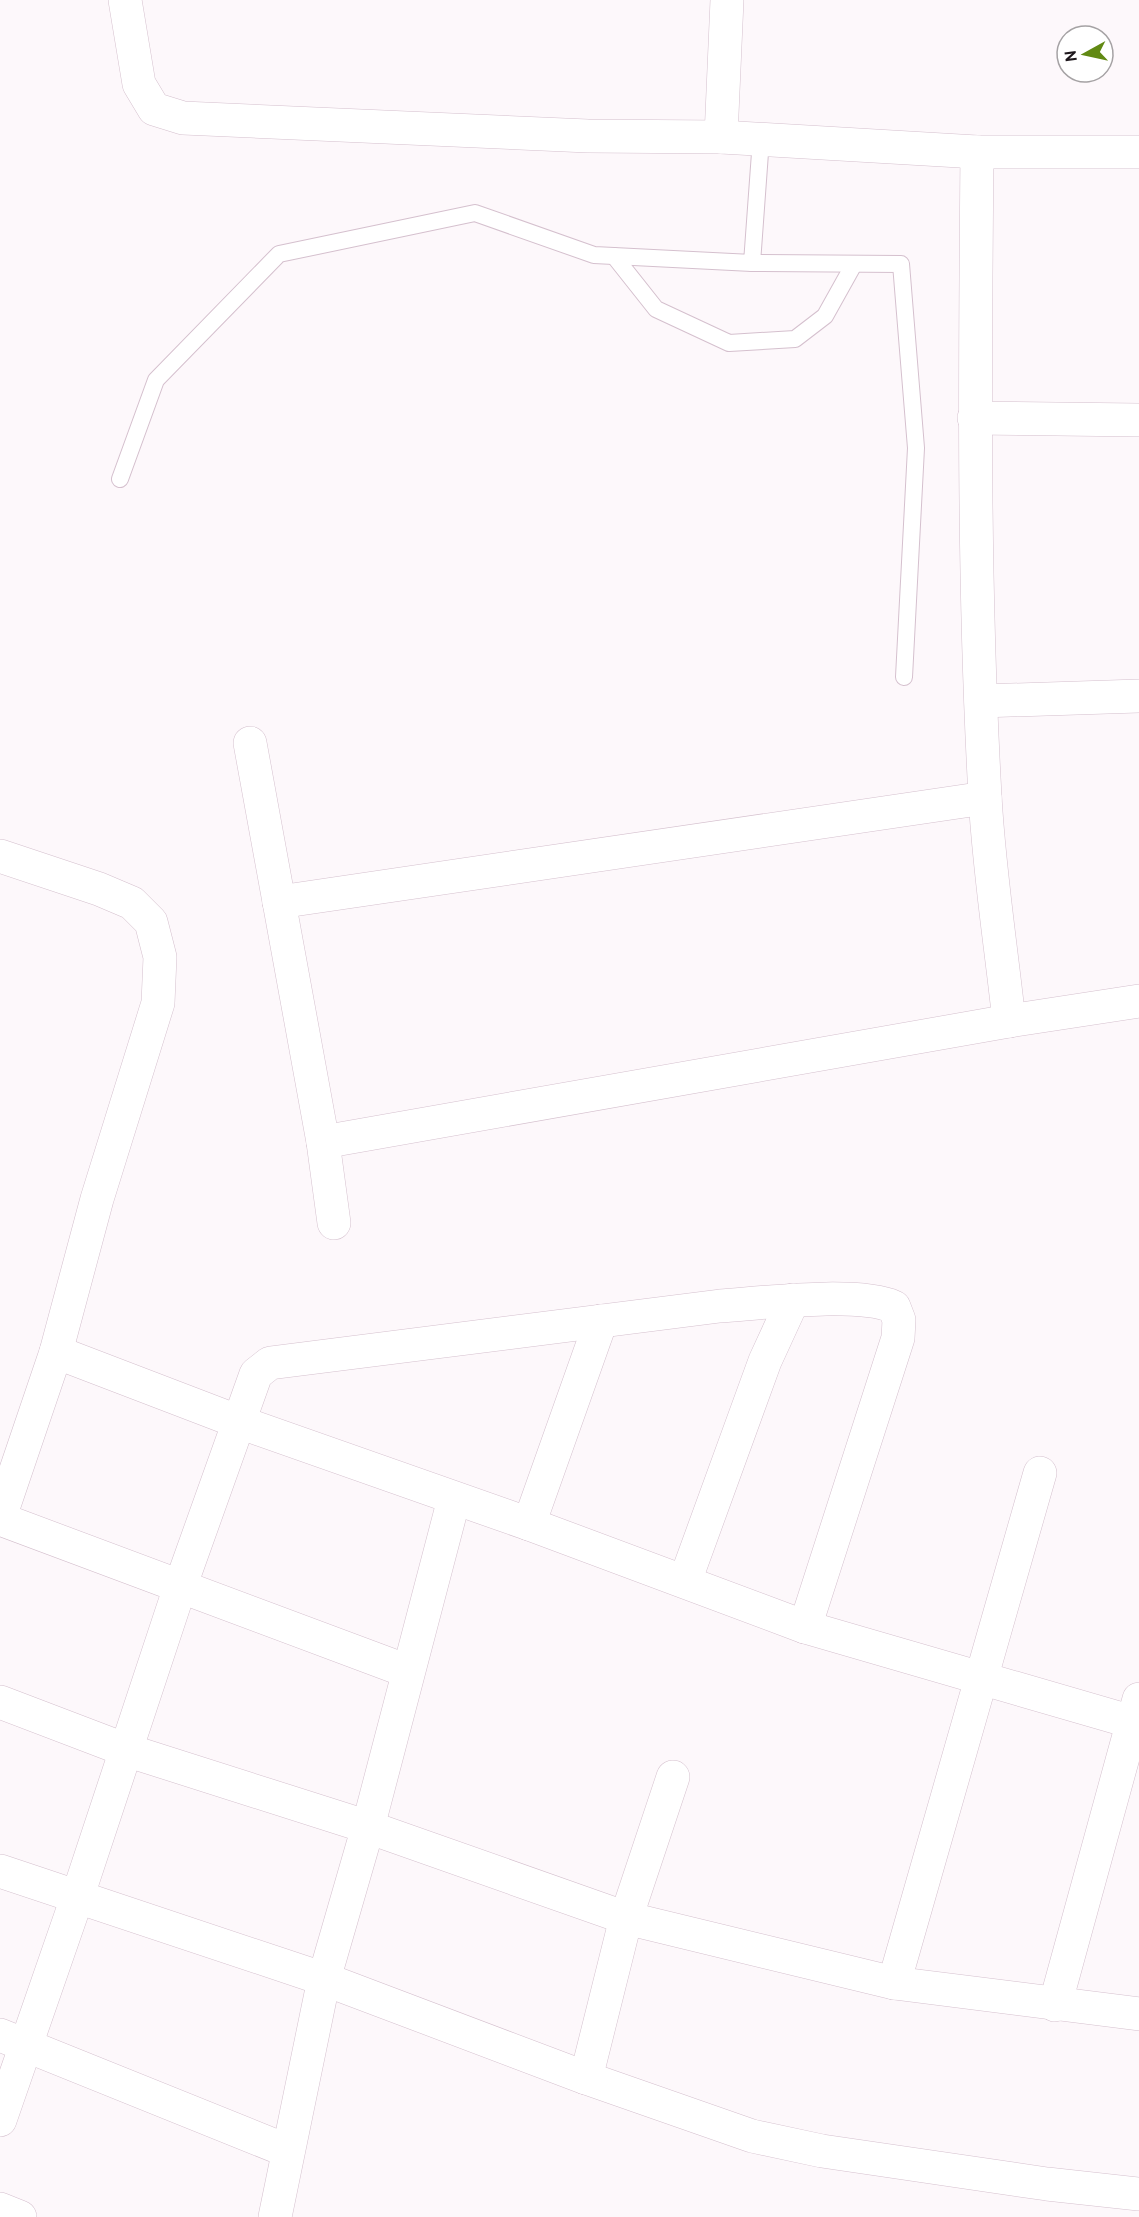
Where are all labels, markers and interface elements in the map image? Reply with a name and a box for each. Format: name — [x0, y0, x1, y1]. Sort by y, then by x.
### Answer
north arrow — [1055, 24, 1115, 84]
text: N — [1061, 49, 1083, 63]

